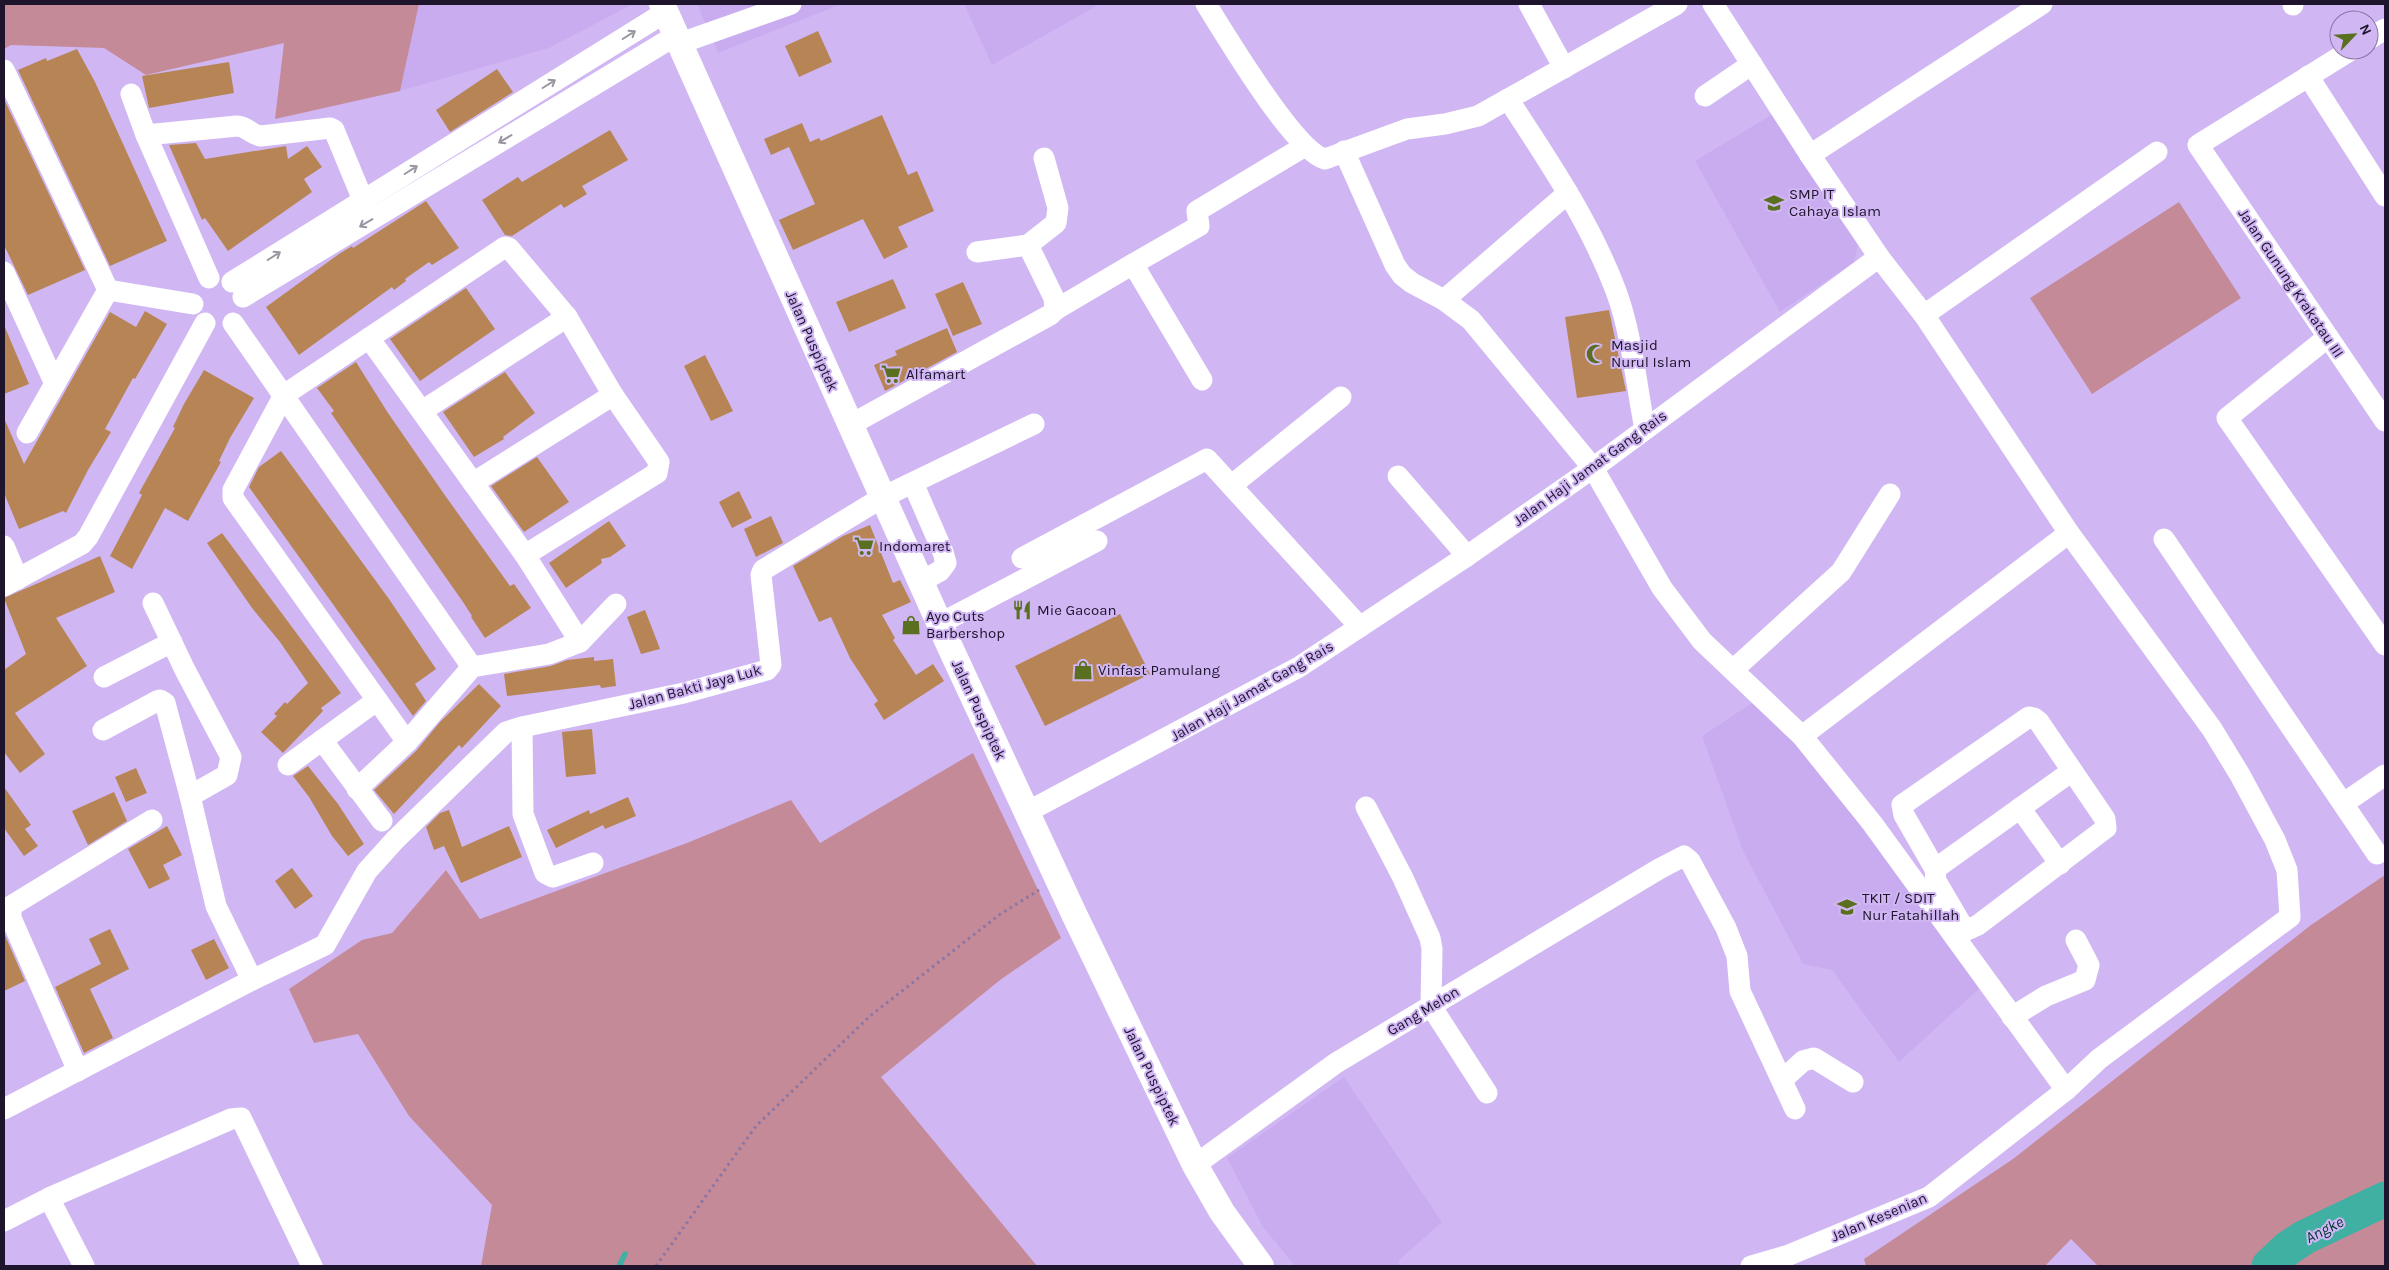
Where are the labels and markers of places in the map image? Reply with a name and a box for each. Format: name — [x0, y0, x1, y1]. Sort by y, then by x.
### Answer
place label: SMP IT Cahaya Islam — [1789, 185, 1881, 220]
school or university icon: SMP IT Cahaya Islam — [1763, 192, 1785, 214]
place label: Masjid Nurul Islam — [1611, 336, 1691, 371]
mosque icon: Masjid Nurul Islam — [1585, 343, 1607, 365]
supermarket icon: Alfamart — [880, 363, 902, 385]
place label: Alfamart — [906, 365, 966, 383]
supermarket icon: Indomaret — [853, 535, 875, 557]
place label: Indomaret — [879, 537, 951, 555]
restaurant icon: Mie Gacoan — [1011, 599, 1033, 621]
place label: Mie Gacoan — [1037, 601, 1117, 619]
place label: Ayo Cuts Barbershop — [926, 607, 1005, 642]
shop icon: Ayo Cuts Barbershop — [900, 614, 922, 636]
shop icon: Vinfast Pamulang — [1072, 659, 1094, 681]
place label: Vinfast Pamulang — [1098, 661, 1221, 679]
place label: TKIT / SDIT Nur Fatahillah — [1862, 889, 1959, 924]
school or university icon: TKIT / SDIT Nur Fatahillah — [1836, 896, 1858, 918]

